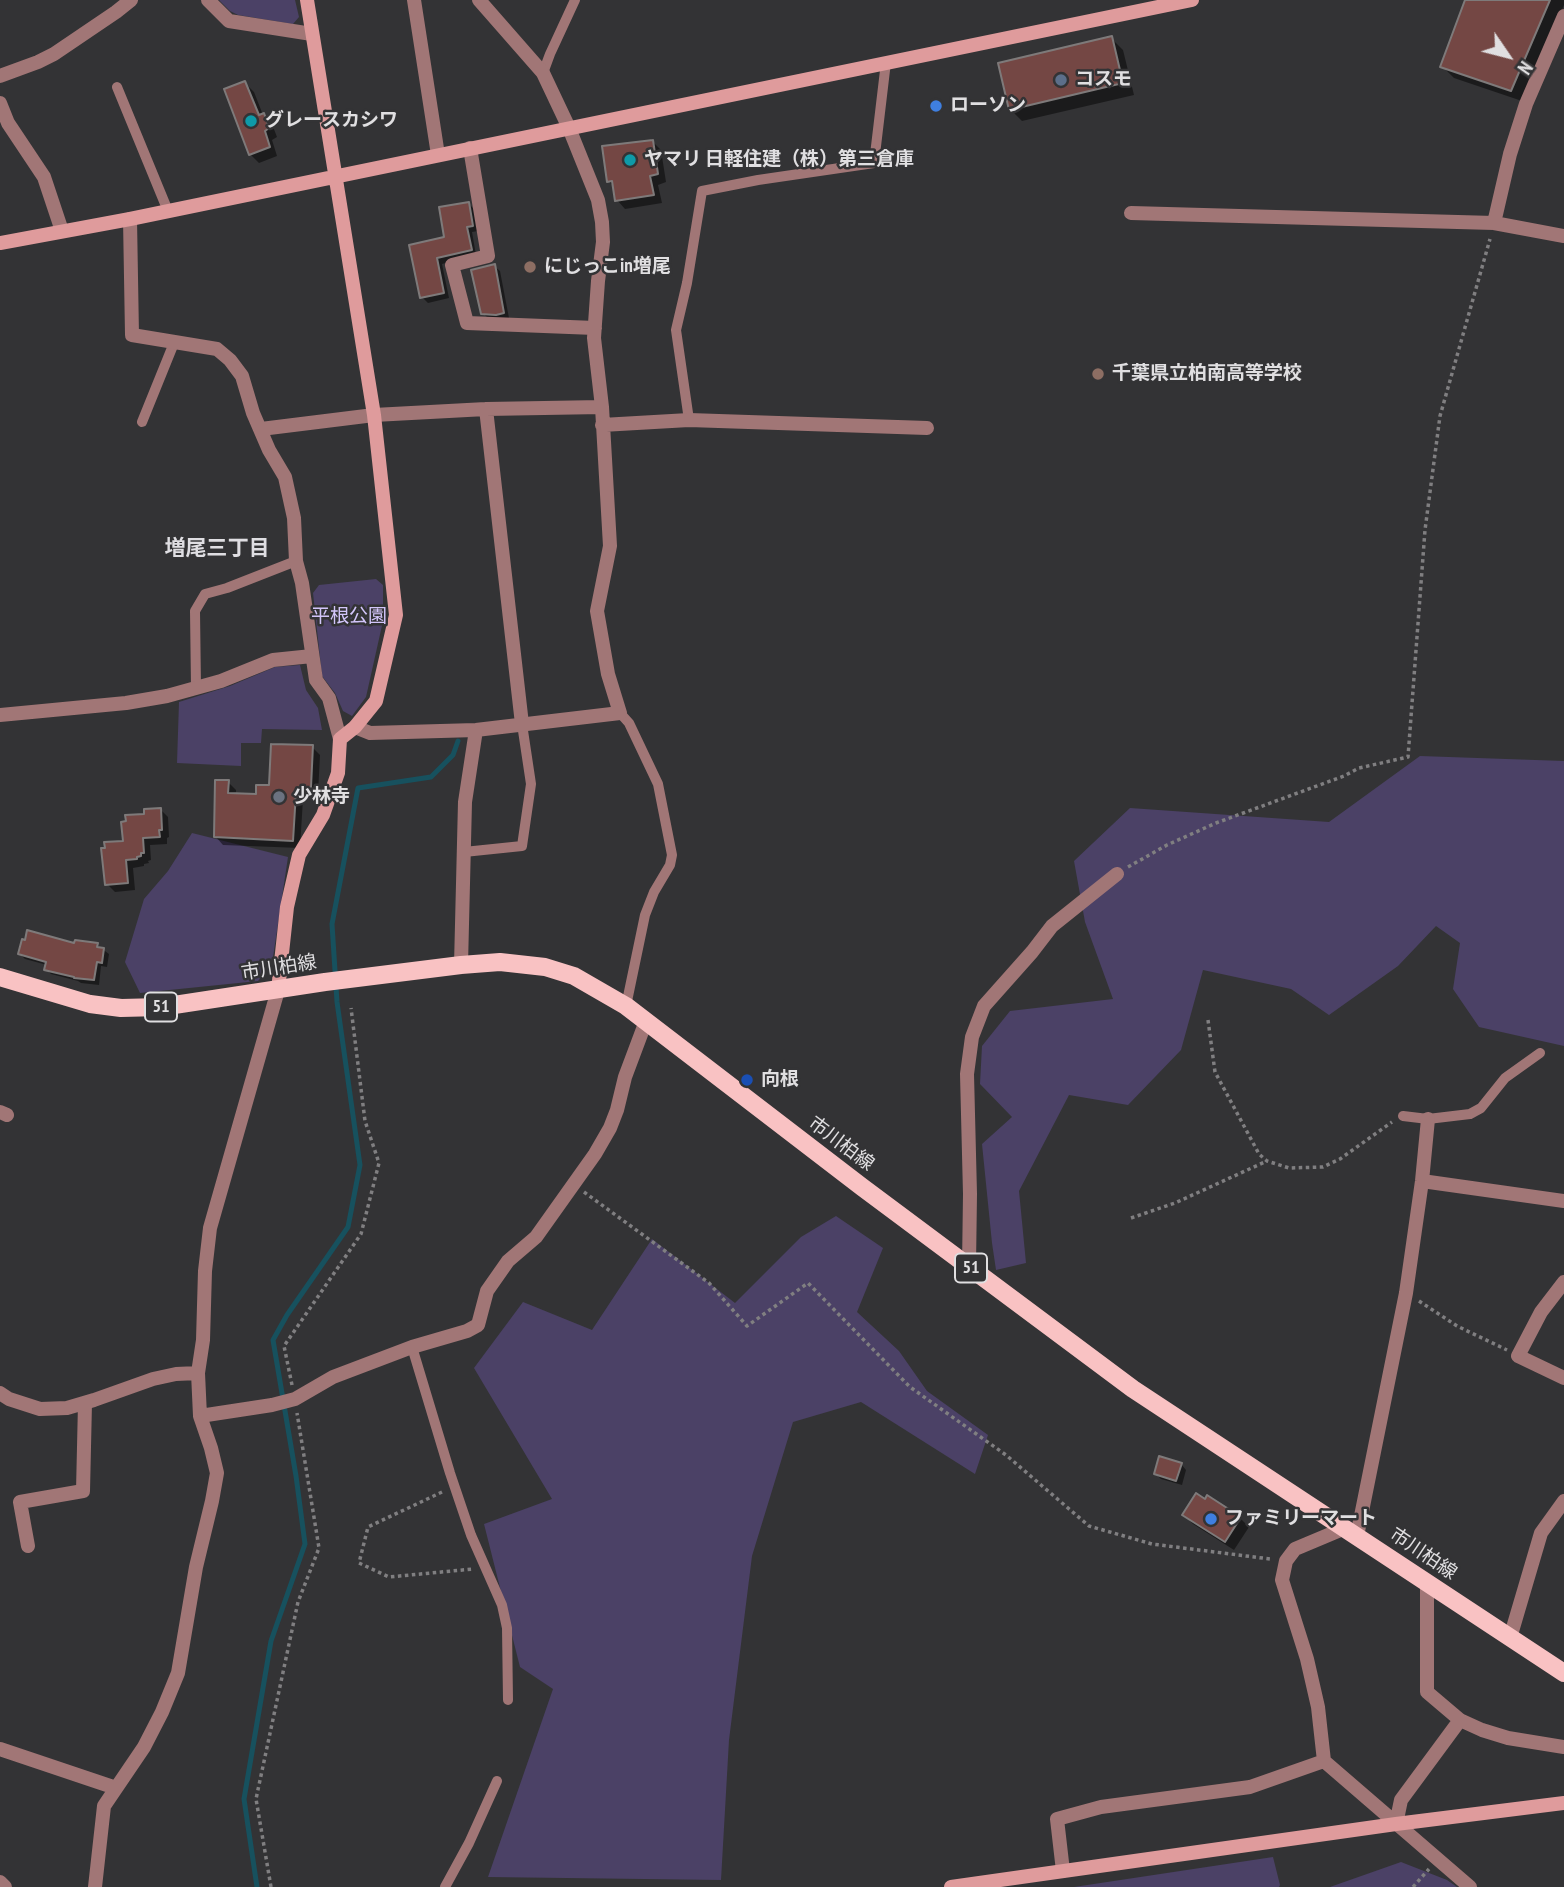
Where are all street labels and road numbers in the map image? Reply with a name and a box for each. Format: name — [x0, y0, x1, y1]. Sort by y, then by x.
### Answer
street label: 市川柏線 — [240, 951, 318, 985]
road number: 51 — [145, 992, 177, 1022]
street label: 市川柏線 — [804, 1112, 878, 1176]
road number: 51 — [955, 1254, 987, 1282]
street label: 市川柏線 — [1385, 1523, 1461, 1585]

